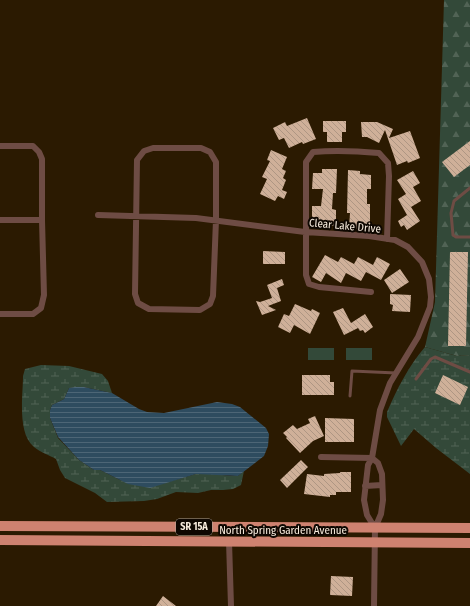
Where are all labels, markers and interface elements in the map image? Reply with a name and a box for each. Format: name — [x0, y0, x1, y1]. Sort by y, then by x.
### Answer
street label: Clear Lake Drive — [309, 216, 381, 236]
road number: SR 15A — [176, 519, 212, 535]
street label: North Spring Garden Avenue — [219, 524, 347, 537]

